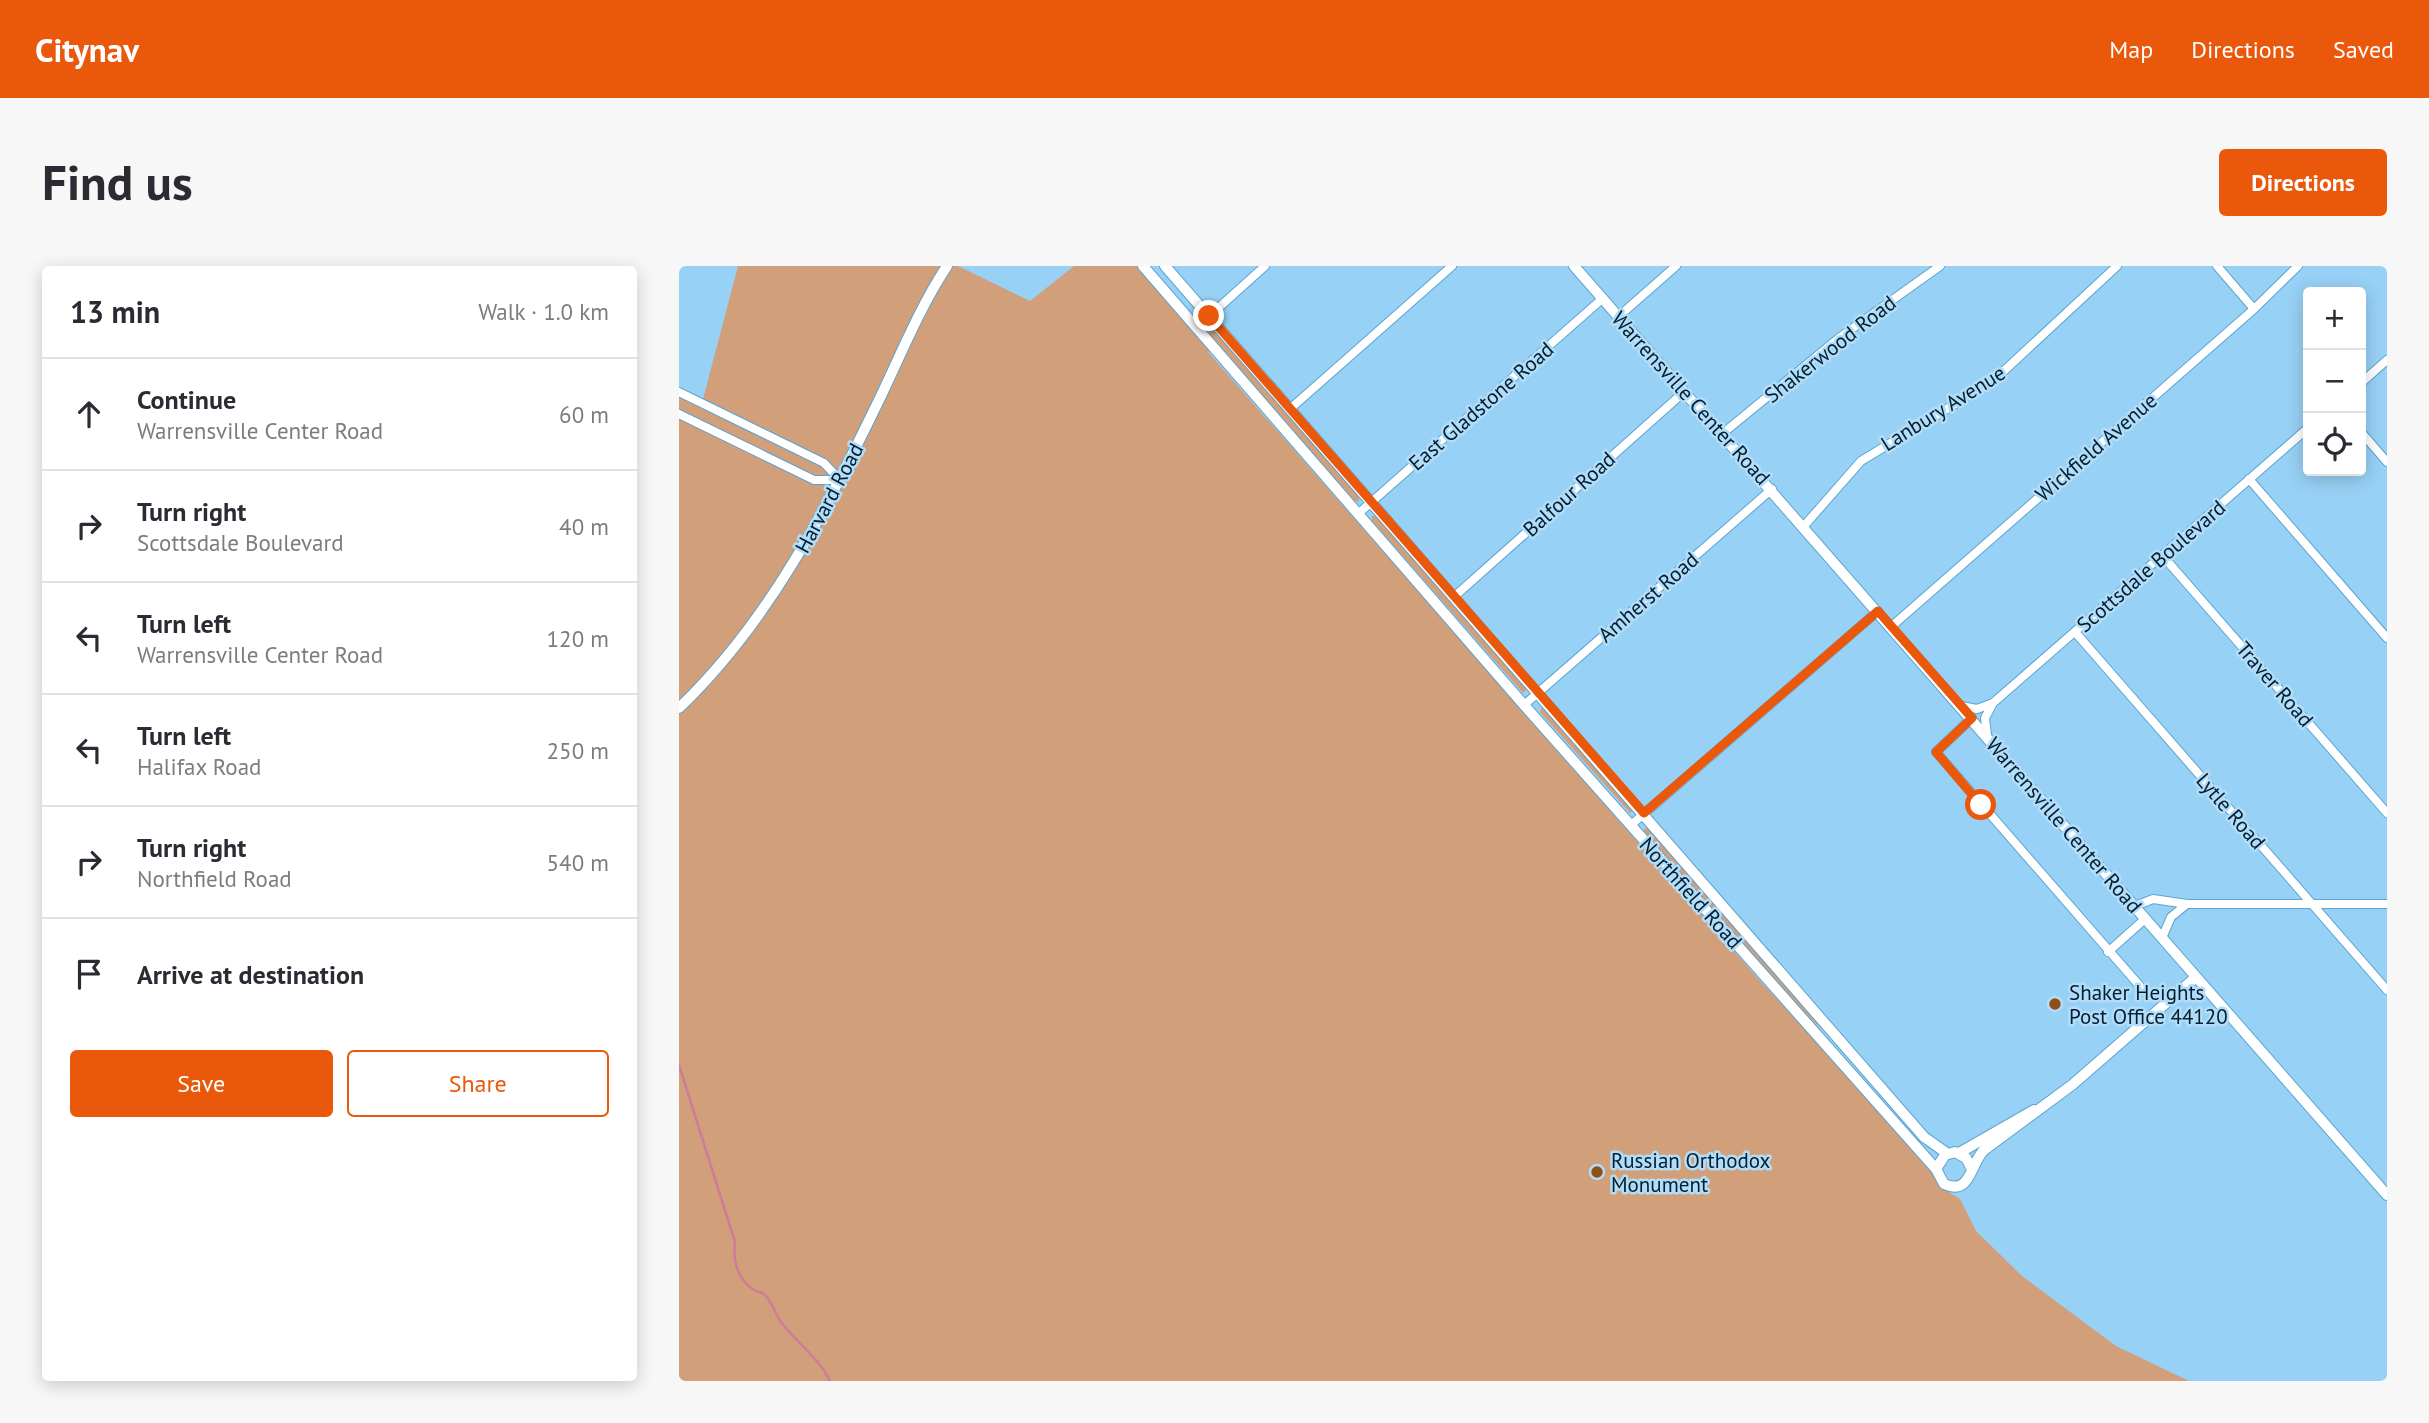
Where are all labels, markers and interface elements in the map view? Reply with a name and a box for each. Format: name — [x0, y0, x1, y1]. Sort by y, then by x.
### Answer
text: Citynav — [35, 28, 139, 71]
text: Map — [2109, 34, 2153, 65]
text: Directions — [2191, 34, 2295, 65]
text: Saved — [2333, 34, 2394, 65]
button: Directions — [2219, 149, 2387, 216]
text: Find us — [42, 150, 193, 214]
map controls — [2303, 287, 2366, 476]
button: + — [2303, 287, 2366, 350]
street label: Shakerwood Road — [1759, 289, 1901, 409]
text: 13 min — [70, 292, 160, 331]
text: Walk · 1.0 km — [478, 297, 609, 326]
route end — [1193, 300, 1224, 331]
street label: Warrensville Center Road — [1606, 305, 1776, 491]
street label: East Gladstone Road — [1403, 336, 1559, 476]
button: − — [2303, 350, 2366, 413]
street label: Lanbury Avenue — [1876, 359, 2010, 457]
text: Continue — [137, 383, 236, 416]
street label: Wickfield Avenue — [2030, 387, 2162, 507]
icon: ahead — [70, 395, 108, 433]
text: 60 m — [559, 400, 609, 429]
button: locate — [2303, 413, 2366, 476]
text: Warrensville Center Road — [137, 416, 383, 445]
street label: Harvard Road — [789, 438, 869, 558]
street label: Balfour Road — [1517, 445, 1621, 543]
street label: Scottsdale Boulevard — [2071, 494, 2231, 638]
text: Turn right — [137, 495, 246, 528]
icon: right — [70, 507, 108, 545]
text: 40 m — [559, 512, 609, 541]
text: Scottsdale Boulevard — [137, 528, 344, 557]
street label: Amherst Road — [1592, 546, 1704, 648]
text: Turn left — [137, 607, 231, 640]
icon: left — [70, 619, 108, 657]
text: 120 m — [547, 624, 609, 653]
street label: Traver Road — [2230, 636, 2320, 732]
text: Warrensville Center Road — [137, 640, 383, 669]
text: Turn left — [137, 719, 231, 752]
icon: left — [70, 731, 108, 769]
street label: Warrensville Center Road — [1980, 731, 2148, 919]
text: 250 m — [547, 736, 609, 765]
text: Halifax Road — [137, 752, 261, 781]
street label: Lytle Road — [2190, 767, 2272, 855]
route start — [1965, 789, 1996, 820]
text: Turn right — [137, 831, 246, 864]
street label: Northfield Road — [1634, 831, 1748, 955]
icon: right — [70, 843, 108, 881]
text: 540 m — [547, 848, 609, 877]
text: Northfield Road — [137, 864, 292, 893]
icon: arrive — [70, 955, 108, 993]
text: Arrive at destination — [137, 958, 364, 991]
place label: Shaker Heights Post Office 44120 — [2069, 979, 2228, 1030]
marker: Shaker Heights Post Office 44120 — [2047, 996, 2063, 1012]
button: Save — [70, 1050, 333, 1117]
button: Share — [347, 1050, 609, 1117]
place label: Russian Orthodox Monument — [1611, 1147, 1770, 1198]
marker: Russian Orthodox Monument — [1589, 1164, 1605, 1180]

